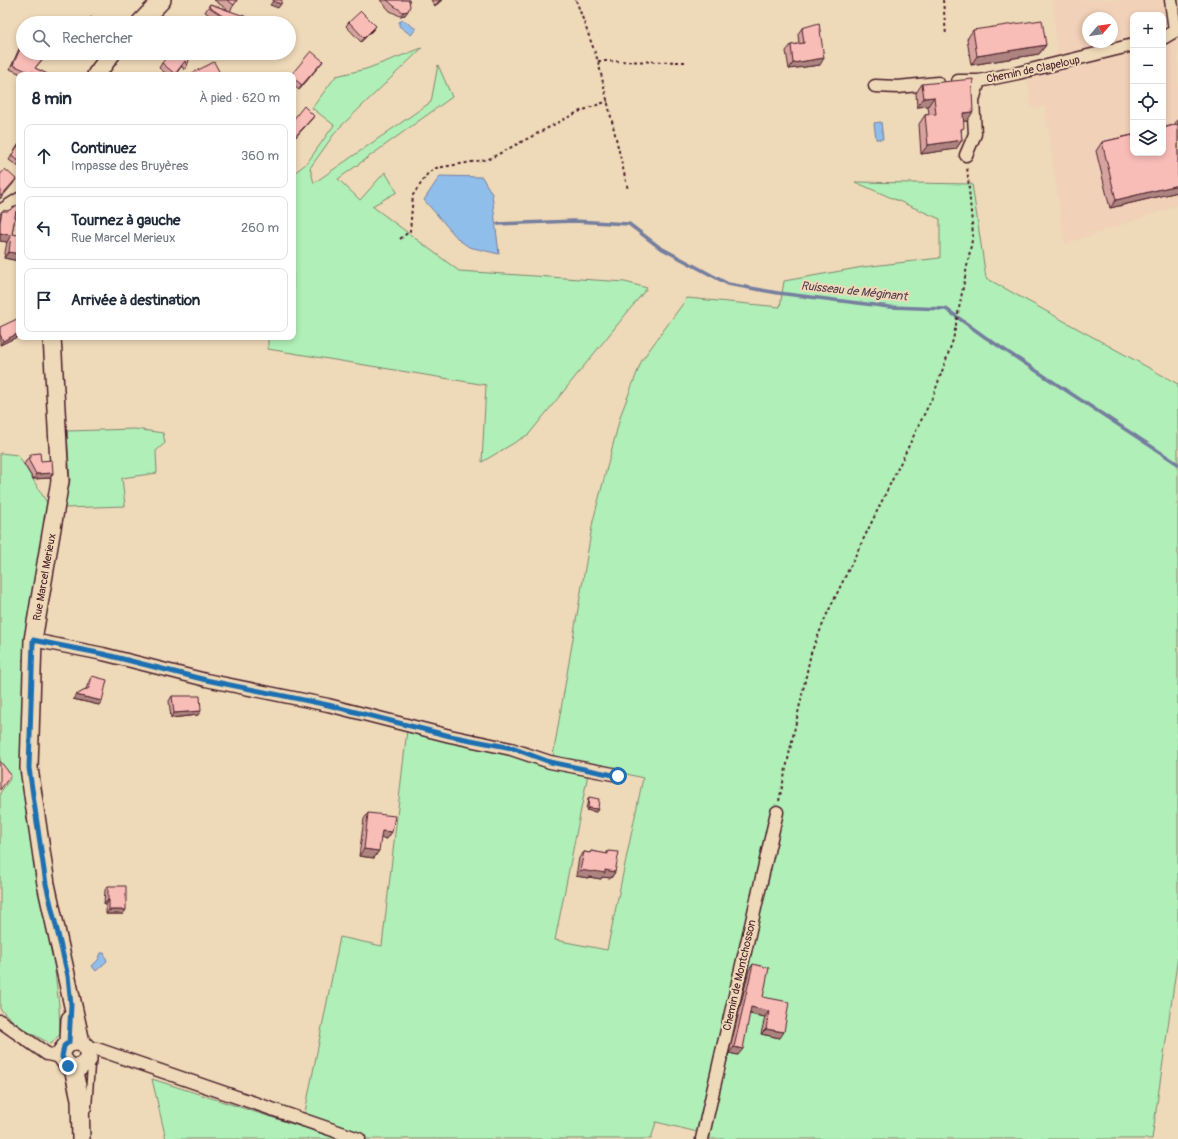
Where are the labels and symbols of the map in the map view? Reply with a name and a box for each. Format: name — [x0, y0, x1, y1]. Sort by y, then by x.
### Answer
north arrow — [1082, 12, 1118, 48]
street label: Chemin de Clapeloup — [985, 53, 1081, 86]
water label: Ruisseau de Méginant — [800, 278, 909, 305]
street label: Rue Marcel Merieux — [30, 532, 59, 622]
route start — [609, 767, 627, 785]
street label: Chemin de Montchosson — [720, 918, 759, 1032]
route end — [59, 1057, 77, 1075]

